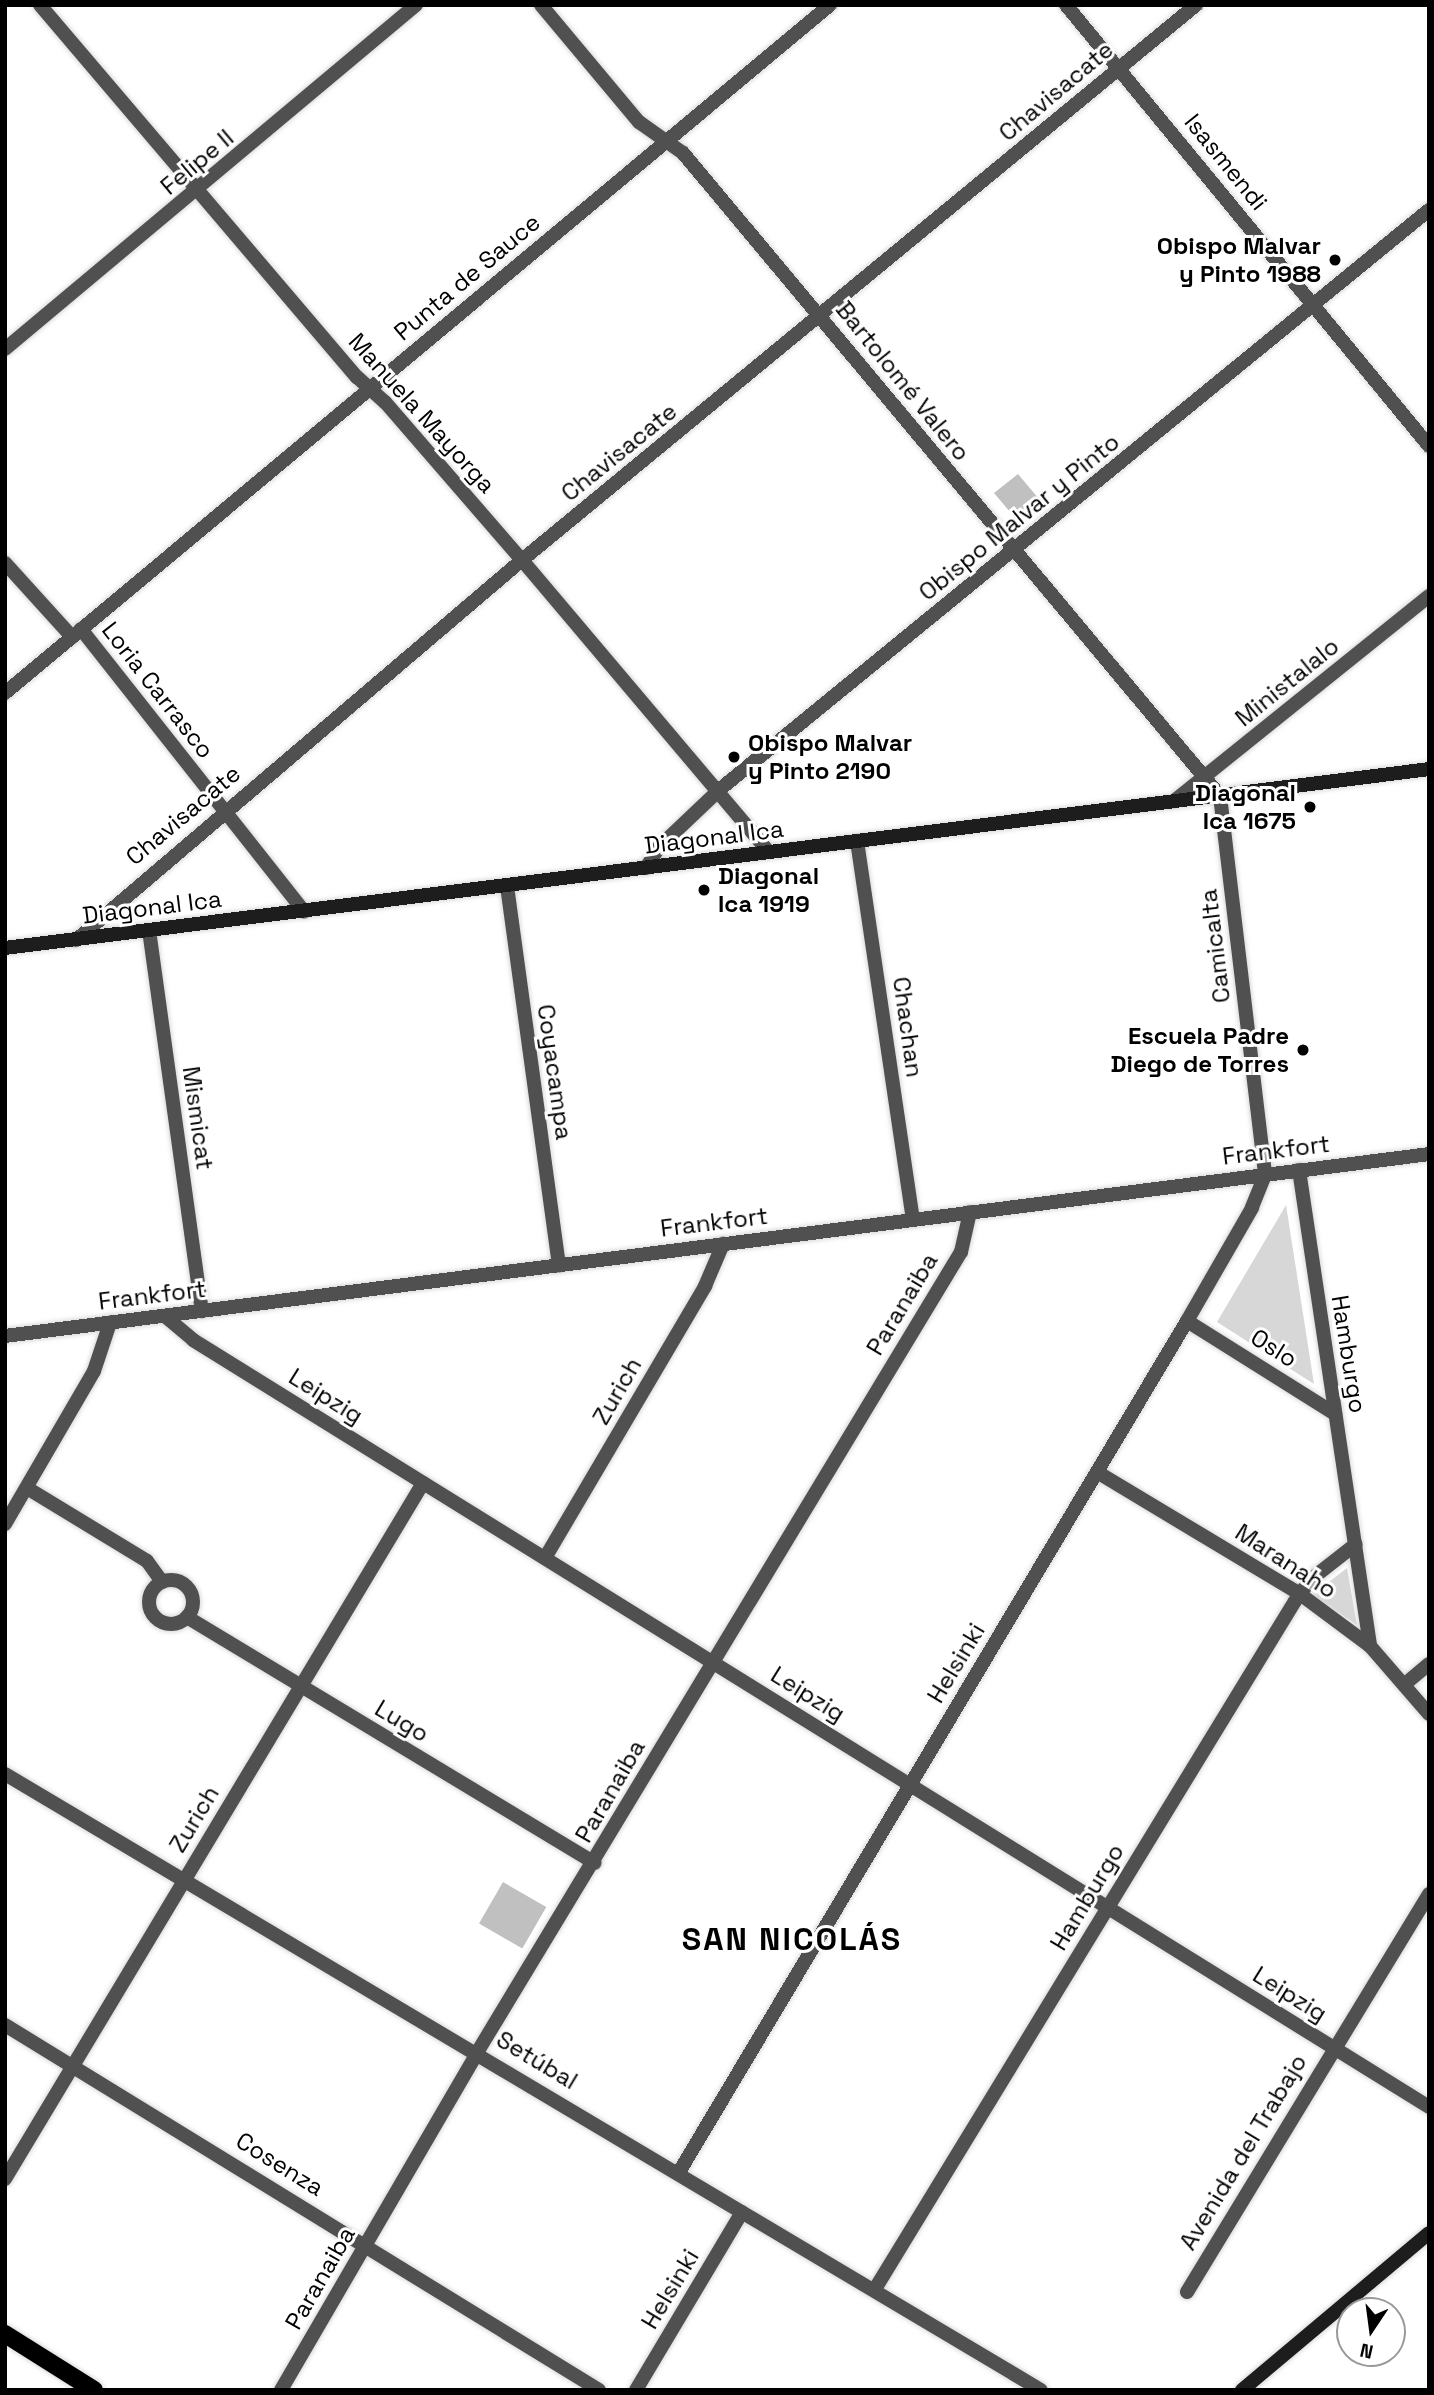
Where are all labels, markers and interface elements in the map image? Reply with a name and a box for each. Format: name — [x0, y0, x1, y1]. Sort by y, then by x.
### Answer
street label: Chavisacate — [993, 35, 1119, 147]
street label: Isasmendi — [1178, 108, 1274, 216]
street label: Felipe II — [155, 123, 239, 201]
street label: Punta de Sauce — [388, 208, 546, 346]
place label: Obispo Malvar y Pinto 1988 — [1157, 232, 1321, 288]
marker: Obispo Malvar y Pinto 1988 — [1327, 252, 1343, 268]
street label: Bartolomé Valero — [830, 295, 976, 467]
street label: Manuela Mayorga — [343, 327, 501, 499]
street label: Chavisacate — [555, 397, 683, 507]
street label: Obispo Malvar y Pinto — [913, 427, 1125, 607]
street label: Loria Carrasco — [96, 616, 220, 764]
street label: Ministalalo — [1229, 632, 1345, 732]
place label: Obispo Malvar y Pinto 2190 — [748, 729, 912, 785]
marker: Obispo Malvar y Pinto 2190 — [726, 749, 742, 765]
street label: Chavisacate — [120, 759, 246, 871]
place label: Diagonal Ica 1675 — [1195, 779, 1296, 835]
marker: Diagonal Ica 1675 — [1302, 799, 1318, 815]
street label: Diagonal Ica — [643, 814, 785, 860]
place label: Diagonal Ica 1919 — [718, 862, 819, 918]
marker: Diagonal Ica 1919 — [696, 882, 712, 898]
street label: Diagonal Ica — [81, 884, 223, 930]
street label: Camicalta — [1194, 887, 1236, 1005]
street label: Chachan — [887, 975, 929, 1079]
street label: Coyacampa — [531, 1002, 579, 1142]
place label: Escuela Padre Diego de Torres — [1110, 1022, 1289, 1078]
marker: Escuela Padre Diego de Torres — [1295, 1042, 1311, 1058]
street label: Mismicat — [176, 1064, 220, 1172]
street label: Frankfort — [1221, 1129, 1331, 1171]
street label: Frankfort — [659, 1201, 769, 1243]
street label: Paranaiba — [860, 1248, 944, 1360]
street label: Frankfort — [97, 1274, 207, 1316]
street label: Hamburgo — [1325, 1293, 1373, 1415]
street label: Oslo — [1245, 1323, 1303, 1373]
street label: Zurich — [586, 1352, 648, 1430]
street label: Leipzig — [284, 1362, 368, 1430]
street label: Maranaho — [1230, 1518, 1342, 1604]
street label: Helsinki — [921, 1618, 991, 1708]
street label: Leipzig — [766, 1660, 850, 1728]
street label: Lugo — [370, 1694, 434, 1748]
street label: Paranaiba — [569, 1734, 651, 1848]
street label: Zurich — [163, 1781, 225, 1857]
street label: Hamburgo — [1044, 1839, 1130, 1955]
district label: SAN NICOLÁS — [683, 1920, 901, 1958]
street label: Leipzig — [1248, 1960, 1332, 2028]
street label: Setúbal — [491, 2025, 583, 2095]
street label: Avenida del Trabajo — [1173, 2049, 1313, 2255]
street label: Cosenza — [231, 2126, 329, 2202]
street label: Paranaiba — [279, 2221, 361, 2335]
street label: Helsinki — [635, 2244, 705, 2334]
north arrow — [1336, 2297, 1406, 2367]
text: N — [1358, 2337, 1376, 2365]

